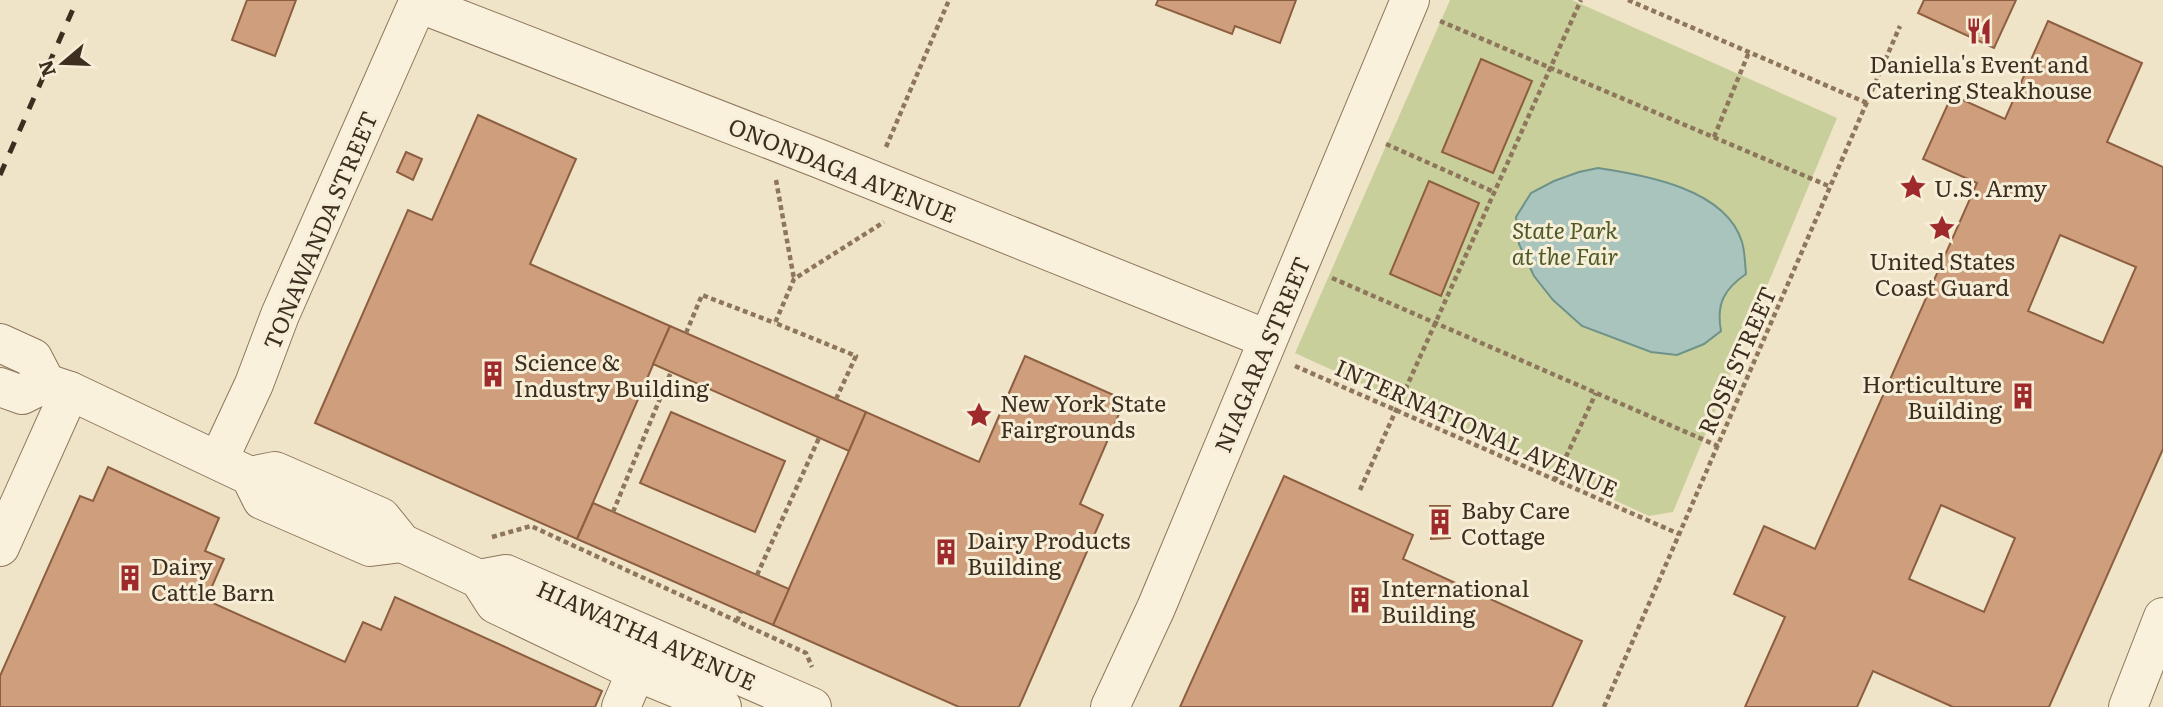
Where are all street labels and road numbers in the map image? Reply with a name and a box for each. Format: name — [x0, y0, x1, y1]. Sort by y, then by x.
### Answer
street label: TONAWANDA STREET — [253, 105, 385, 355]
street label: ONONDAGA AVENUE — [724, 108, 962, 230]
street label: NIAGARA STREET — [1204, 251, 1318, 457]
street label: ROSE STREET — [1688, 280, 1784, 439]
street label: INTERNATIONAL AVENUE — [1330, 349, 1624, 505]
street label: HIAWATHA AVENUE — [532, 570, 762, 698]

